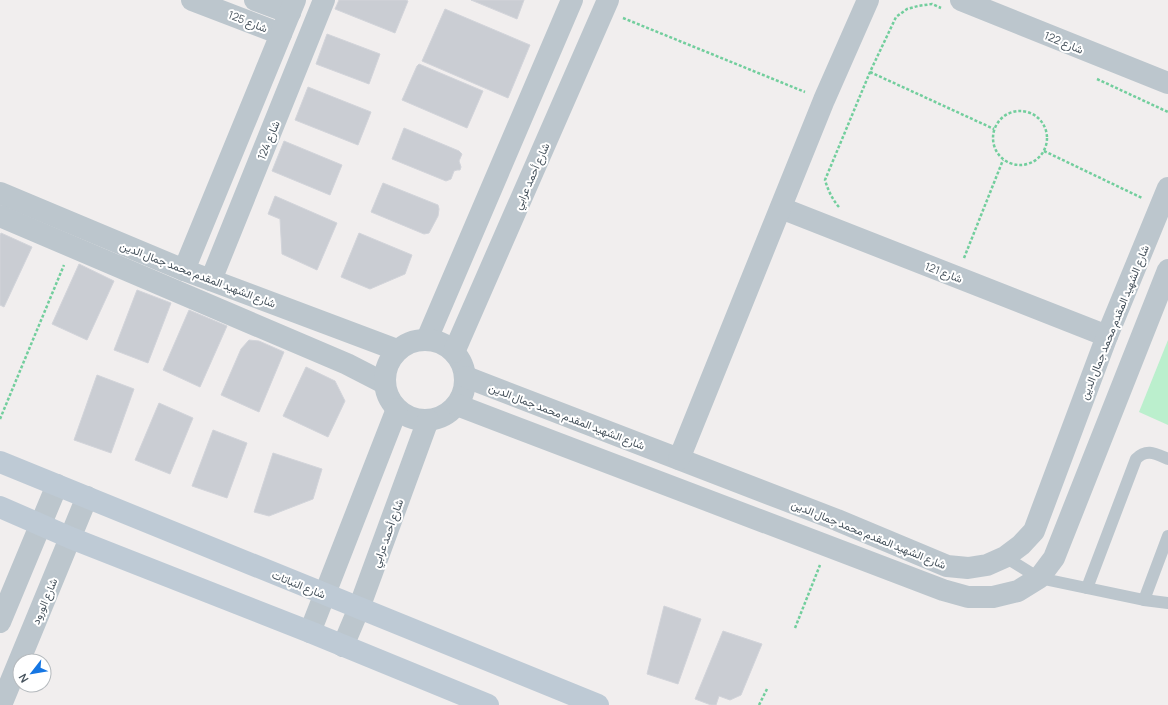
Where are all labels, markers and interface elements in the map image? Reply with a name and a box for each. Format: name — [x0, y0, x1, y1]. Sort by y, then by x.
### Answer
street label: شارع 125 — [226, 7, 270, 36]
street label: شارع 122 — [1042, 27, 1086, 58]
street label: شارع 124 — [253, 118, 284, 162]
street label: شارع أحمد عرابي — [510, 140, 555, 213]
street label: شارع الشهيد المقدم محمد جمال الدين — [118, 237, 278, 312]
street label: شارع الشهيد المقدم محمد جمال الدين — [1076, 242, 1153, 402]
street label: شارع 121 — [923, 258, 965, 287]
street label: شارع الشهيد المقدم محمد جمال الدين — [487, 379, 647, 454]
street label: شارع أحمد عرابي — [368, 496, 409, 570]
street label: شارع الشهيد المقدم محمد جمال الدين — [789, 496, 949, 573]
street label: شارع النباتات — [270, 566, 328, 603]
street label: شارع الورود — [28, 575, 61, 627]
north arrow — [12, 653, 52, 693]
text: N — [14, 671, 31, 686]

